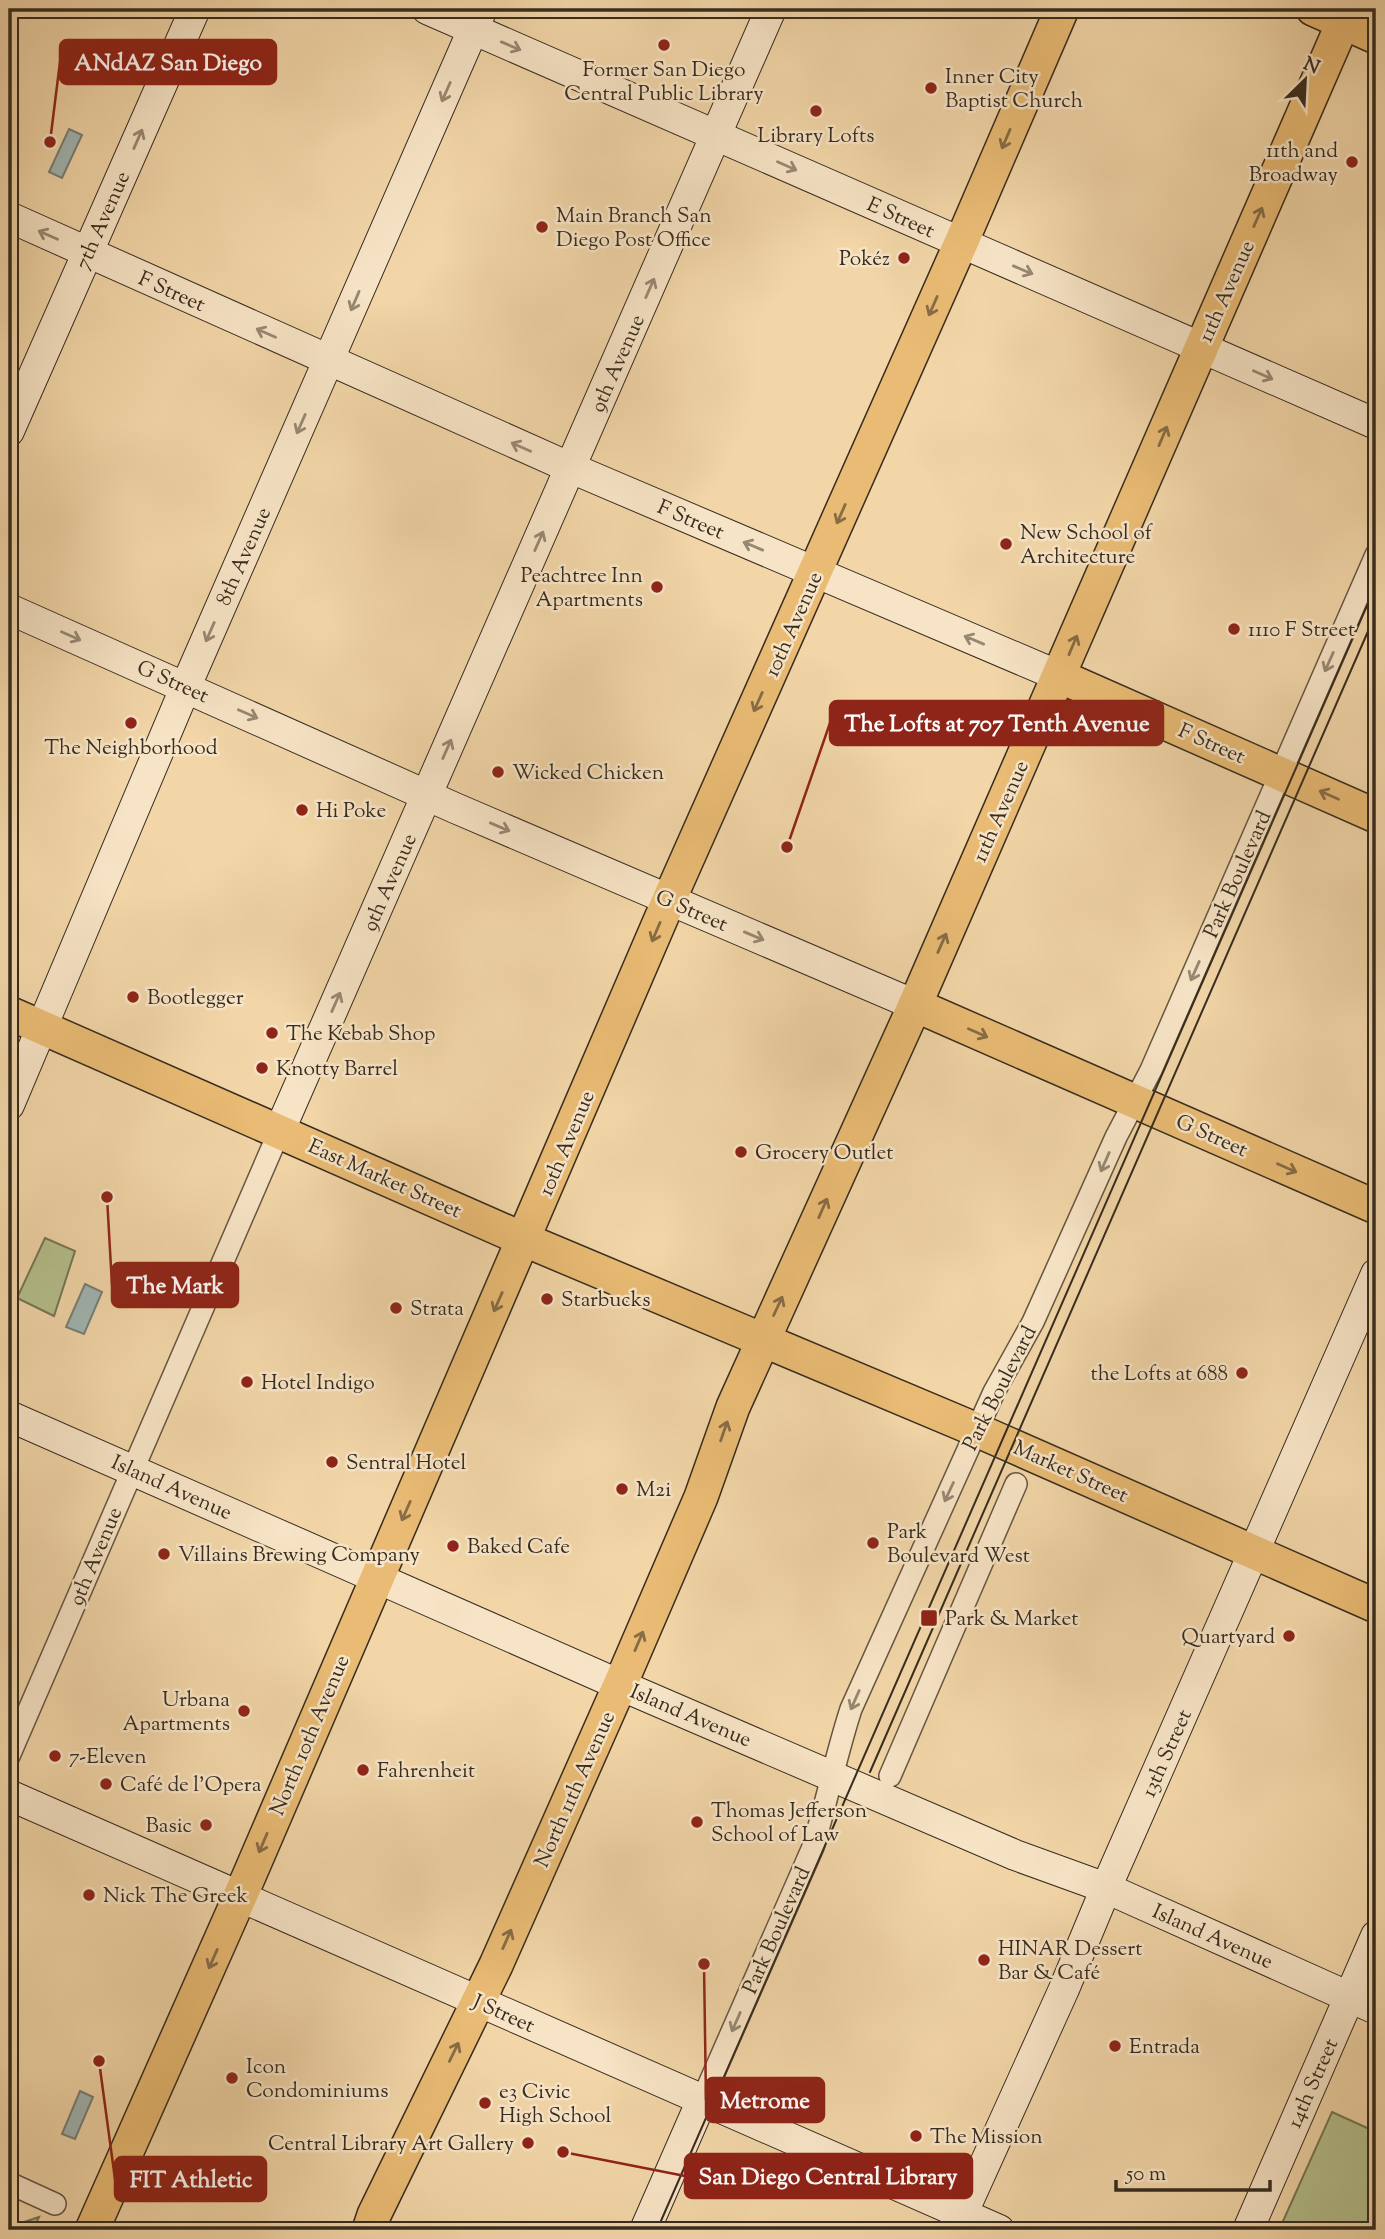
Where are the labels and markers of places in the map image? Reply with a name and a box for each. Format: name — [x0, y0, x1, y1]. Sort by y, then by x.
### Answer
marker: Former San Diego Central Public Library — [656, 37, 672, 53]
callout: ANdAZ San Diego — [60, 40, 276, 84]
place label: Former San Diego Central Public Library — [564, 56, 764, 110]
place label: Inner City Baptist Church — [945, 63, 1083, 117]
marker: Inner City Baptist Church — [923, 80, 939, 96]
marker: Library Lofts — [808, 103, 824, 119]
place label: Library Lofts — [758, 122, 874, 152]
place label: 11th and Broadway — [1249, 137, 1339, 191]
marker: 11th and Broadway — [1344, 154, 1360, 170]
place label: Main Branch San Diego Post Office — [556, 202, 712, 256]
marker: Main Branch San Diego Post Office — [534, 219, 550, 235]
place label: Pokéz — [839, 245, 890, 275]
marker: Pokéz — [896, 250, 912, 266]
place label: New School of Architecture — [1020, 519, 1154, 573]
marker: New School of Architecture — [998, 536, 1014, 552]
place label: Peachtree Inn Apartments — [521, 562, 643, 616]
marker: Peachtree Inn Apartments — [649, 579, 665, 595]
place label: 1110 F Street — [1248, 616, 1355, 646]
marker: 1110 F Street — [1226, 621, 1242, 637]
callout: The Lofts at 707 Tenth Avenue — [830, 701, 1163, 745]
marker: The Neighborhood — [123, 715, 139, 731]
place label: The Neighborhood — [44, 734, 218, 764]
place label: Wicked Chicken — [512, 759, 664, 789]
marker: Wicked Chicken — [490, 764, 506, 780]
place label: Hi Poke — [316, 797, 386, 827]
marker: Hi Poke — [294, 802, 310, 818]
place label: Bootlegger — [147, 984, 244, 1014]
marker: Bootlegger — [125, 989, 141, 1005]
place label: The Kebab Shop — [286, 1020, 435, 1050]
marker: The Kebab Shop — [264, 1025, 280, 1041]
place label: Knotty Barrel — [276, 1055, 398, 1085]
marker: Knotty Barrel — [254, 1060, 270, 1076]
place label: Grocery Outlet — [755, 1139, 893, 1169]
marker: Grocery Outlet — [733, 1144, 749, 1160]
callout: The Mark — [112, 1263, 238, 1307]
place label: Starbucks — [561, 1286, 650, 1316]
marker: Starbucks — [539, 1291, 555, 1307]
place label: Strata — [410, 1295, 464, 1325]
marker: Strata — [388, 1300, 404, 1316]
place label: the Lofts at 688 — [1091, 1360, 1228, 1390]
marker: the Lofts at 688 — [1234, 1365, 1250, 1381]
place label: Hotel Indigo — [261, 1369, 375, 1399]
marker: Hotel Indigo — [239, 1374, 255, 1390]
place label: Sentral Hotel — [346, 1449, 466, 1479]
marker: Sentral Hotel — [324, 1454, 340, 1470]
place label: M2i — [636, 1476, 671, 1506]
marker: M2i — [614, 1481, 630, 1497]
place label: Park Boulevard West — [887, 1518, 1030, 1572]
place label: Baked Cafe — [467, 1533, 570, 1563]
marker: Park Boulevard West — [865, 1535, 881, 1551]
marker: Baked Cafe — [445, 1538, 461, 1554]
place label: Villains Brewing Company — [178, 1541, 420, 1571]
marker: Villains Brewing Company — [156, 1546, 172, 1562]
place label: Park & Market — [945, 1605, 1078, 1635]
marker: Park & Market — [919, 1608, 939, 1628]
place label: Quartyard — [1181, 1623, 1275, 1653]
marker: Quartyard — [1281, 1628, 1297, 1644]
place label: Urbana Apartments — [122, 1686, 230, 1740]
marker: Urbana Apartments — [236, 1703, 252, 1719]
place label: 7-Eleven — [69, 1743, 147, 1773]
marker: 7-Eleven — [47, 1748, 63, 1764]
place label: Fahrenheit — [377, 1757, 475, 1787]
marker: Fahrenheit — [355, 1762, 371, 1778]
place label: Café de l’Opera — [120, 1771, 262, 1801]
marker: Café de l’Opera — [98, 1776, 114, 1792]
place label: Thomas Jefferson School of Law — [711, 1797, 867, 1851]
place label: Basic — [145, 1812, 192, 1842]
marker: Thomas Jefferson School of Law — [689, 1814, 705, 1830]
marker: Basic — [198, 1817, 214, 1833]
place label: Nick The Greek — [103, 1882, 248, 1912]
marker: Nick The Greek — [81, 1887, 97, 1903]
place label: HINAR Dessert Bar & Café — [998, 1935, 1142, 1989]
marker: HINAR Dessert Bar & Café — [976, 1952, 992, 1968]
place label: Entrada — [1129, 2033, 1200, 2063]
marker: Entrada — [1107, 2038, 1123, 2054]
place label: Icon Condominiums — [246, 2053, 389, 2107]
marker: Icon Condominiums — [224, 2070, 240, 2086]
place label: e3 Civic High School — [499, 2078, 611, 2132]
callout: Metrome — [706, 2078, 824, 2122]
marker: e3 Civic High School — [477, 2095, 493, 2111]
place label: The Mission — [930, 2123, 1043, 2153]
marker: The Mission — [908, 2128, 924, 2144]
place label: Central Library Art Gallery — [268, 2130, 515, 2160]
marker: Central Library Art Gallery — [520, 2135, 536, 2151]
callout: San Diego Central Library — [685, 2154, 972, 2198]
callout: FIT Athletic — [115, 2157, 266, 2201]

